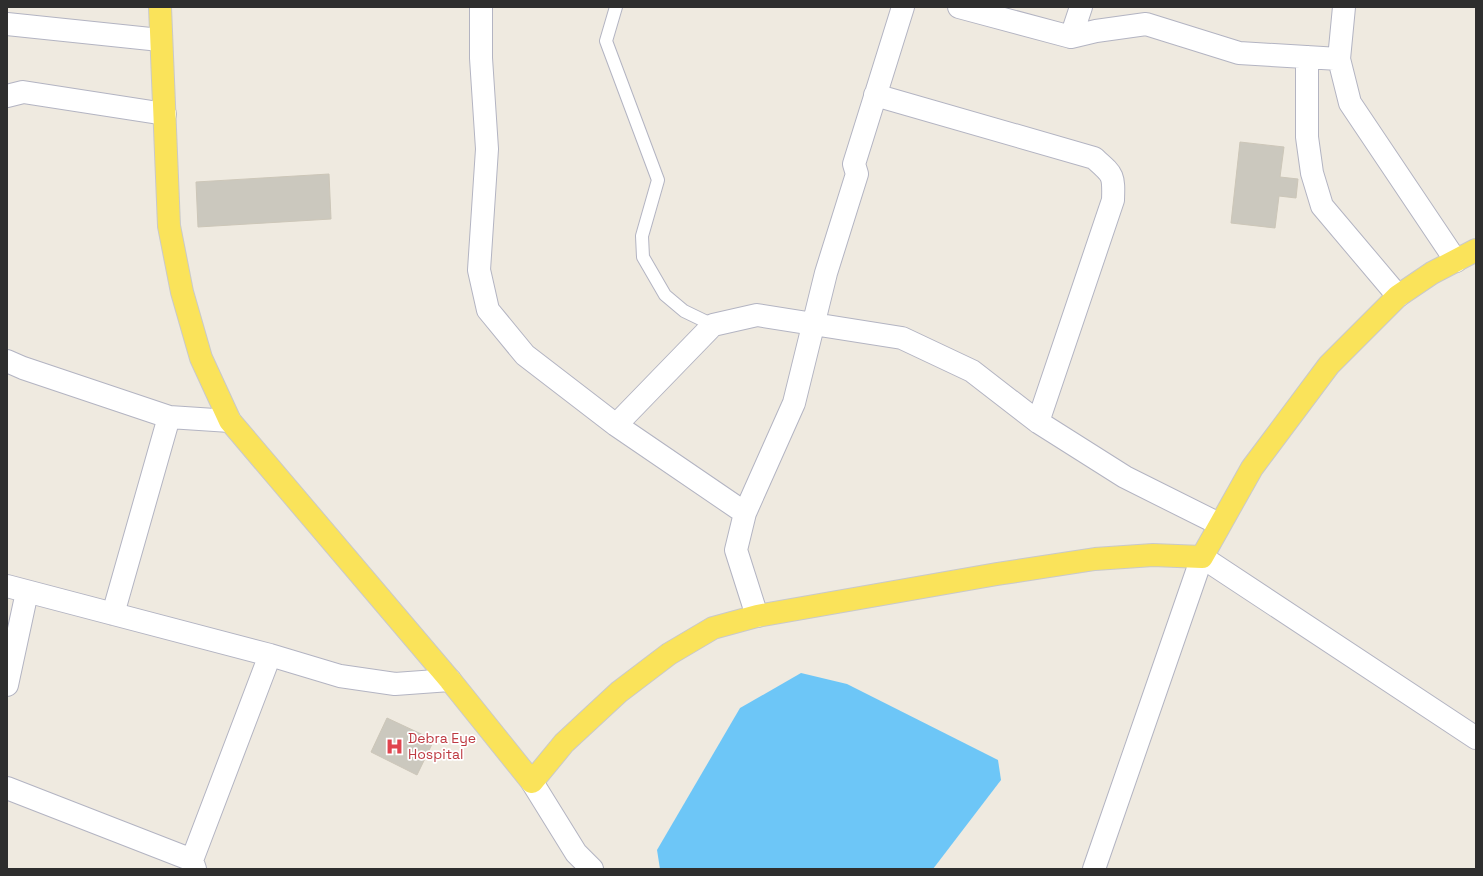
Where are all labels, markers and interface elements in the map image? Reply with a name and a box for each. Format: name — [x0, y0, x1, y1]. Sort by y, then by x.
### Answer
place label: Debra Eye Hospital — [408, 729, 476, 763]
hospital icon: Debra Eye Hospital — [385, 736, 405, 756]

